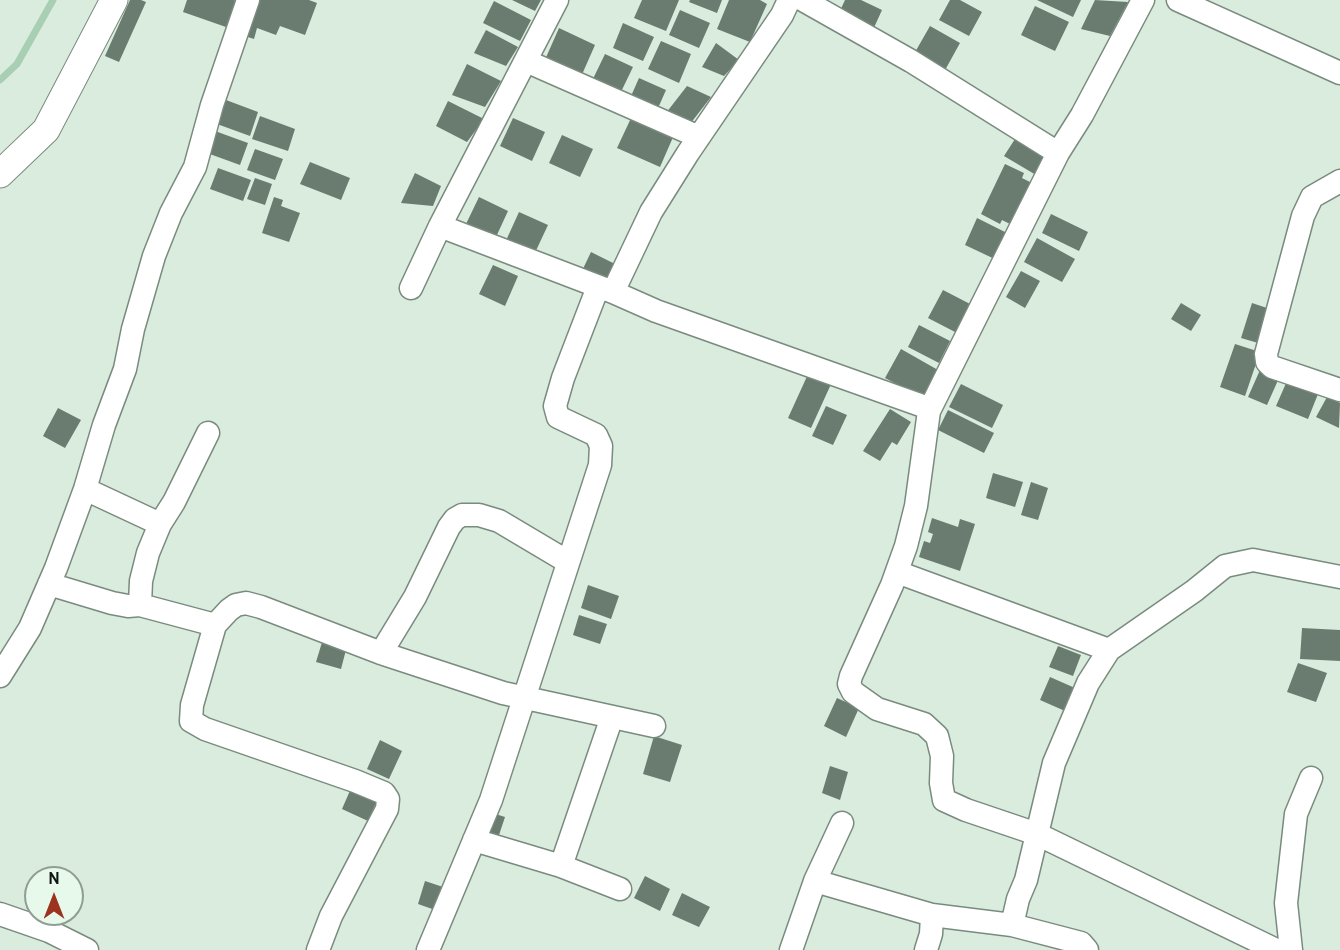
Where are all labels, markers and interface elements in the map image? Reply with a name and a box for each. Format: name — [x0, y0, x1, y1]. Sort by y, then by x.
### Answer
north arrow — [24, 866, 84, 926]
text: N — [48, 870, 60, 890]

